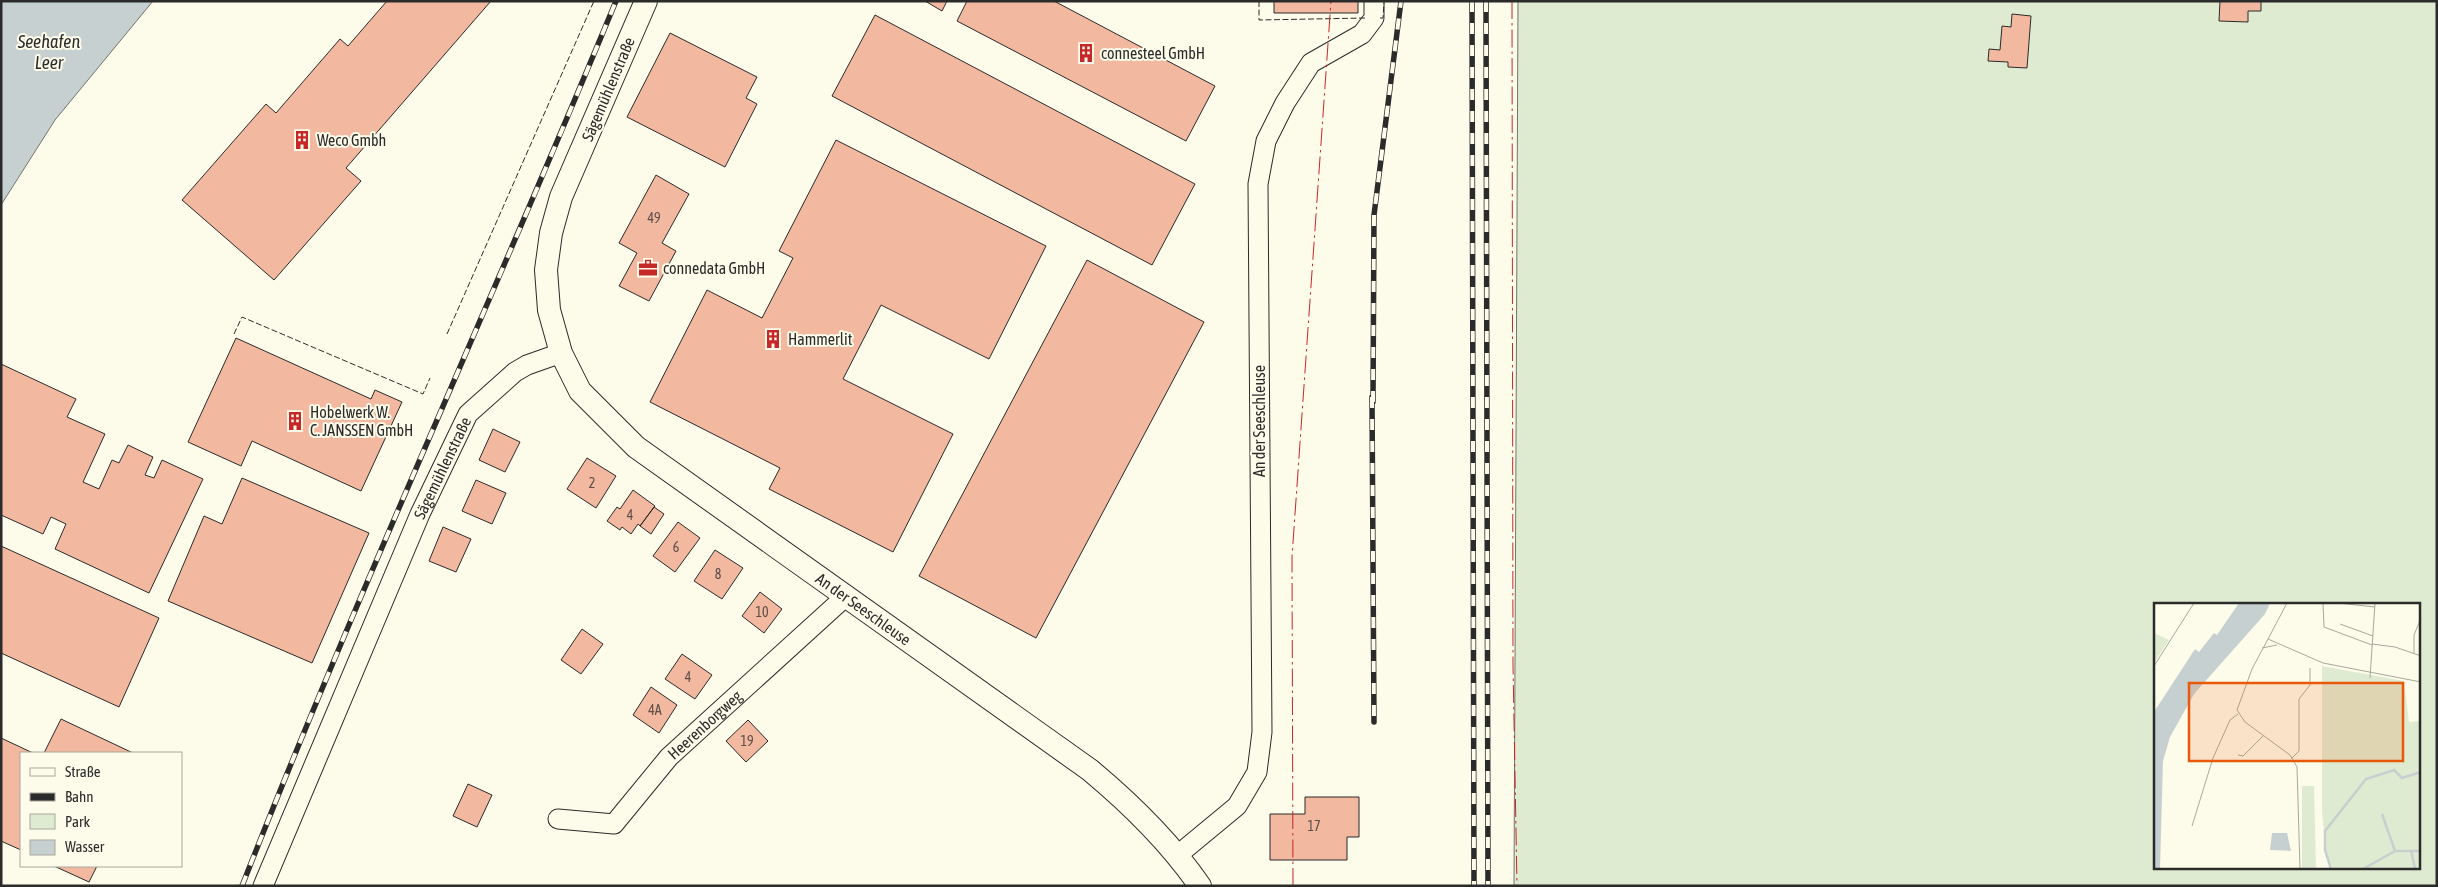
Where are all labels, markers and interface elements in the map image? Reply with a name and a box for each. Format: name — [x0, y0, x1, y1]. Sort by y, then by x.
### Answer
water label: Seehafen Leer — [17, 31, 81, 73]
street label: Sägemühlenstraße — [578, 34, 639, 144]
building icon: connesteel GmbH — [1075, 42, 1097, 64]
place label: connesteel GmbH — [1101, 44, 1205, 62]
building icon: Weco Gmbh — [291, 129, 313, 151]
place label: Weco Gmbh — [317, 131, 386, 149]
house number: 49 — [647, 210, 661, 226]
office icon: connedata GmbH — [637, 257, 659, 279]
place label: connedata GmbH — [663, 259, 765, 277]
building icon: Hammerlit — [762, 328, 784, 350]
place label: Hammerlit — [788, 330, 853, 348]
street label: An der Seeschleuse — [1250, 365, 1268, 477]
place label: Hobelwerk W. C. JANSSEN GmbH — [310, 403, 413, 439]
building icon: Hobelwerk W. C. JANSSEN GmbH — [284, 410, 306, 432]
street label: Sägemühlenstraße — [410, 414, 474, 521]
house number: 2 — [589, 475, 595, 491]
house number: 4 — [627, 507, 634, 523]
house number: 6 — [673, 539, 680, 555]
house number: 8 — [715, 566, 722, 582]
street label: An der Seeschleuse — [813, 569, 914, 649]
inset map — [2154, 603, 2420, 870]
house number: 10 — [755, 604, 769, 620]
house number: 4 — [685, 669, 692, 685]
street label: Heerenborgweg — [664, 687, 746, 763]
house number: 4A — [648, 702, 662, 718]
house number: 19 — [740, 733, 754, 749]
legend — [20, 752, 182, 867]
text: Straße — [65, 763, 101, 780]
text: Bahn — [65, 788, 94, 805]
text: Park — [65, 813, 90, 830]
house number: 17 — [1307, 818, 1321, 834]
text: Wasser — [65, 838, 105, 855]

